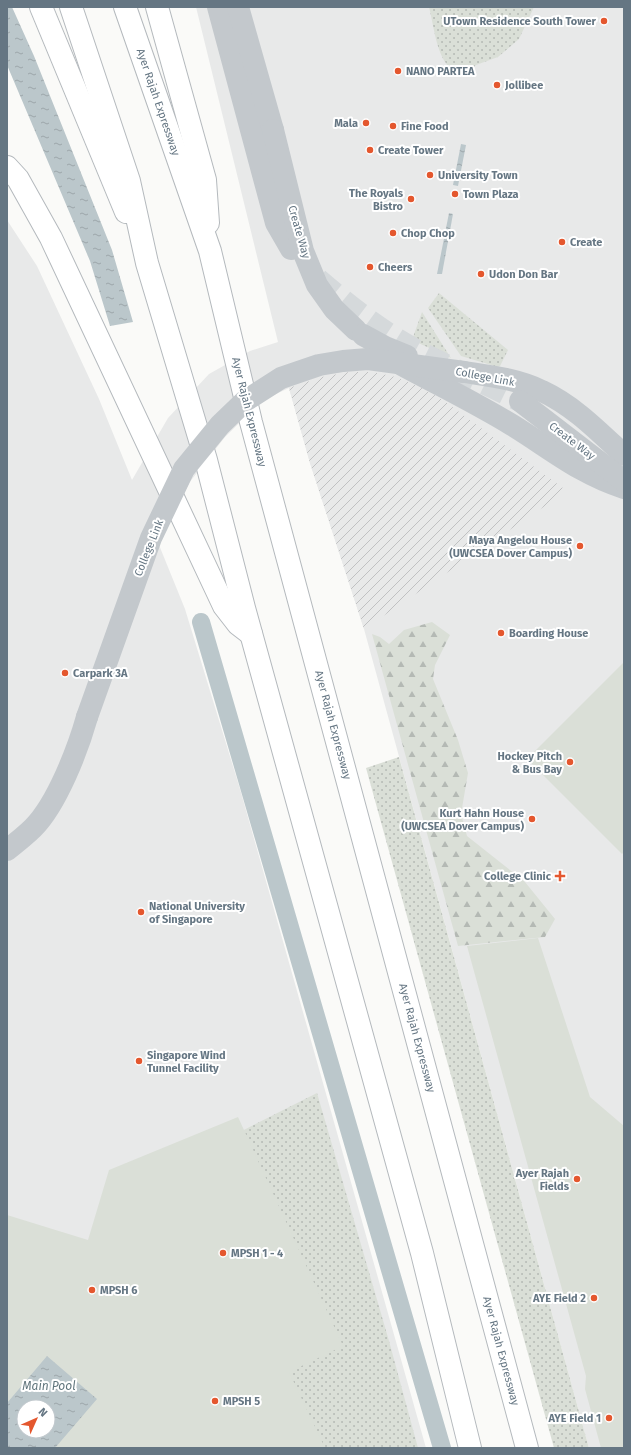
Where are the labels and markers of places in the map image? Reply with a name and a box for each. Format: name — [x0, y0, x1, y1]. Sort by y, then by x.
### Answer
place label: UTown Residence South Tower — [443, 15, 597, 28]
marker: UTown Residence South Tower — [599, 16, 609, 26]
place label: NANO PARTEA — [406, 65, 475, 78]
marker: NANO PARTEA — [393, 66, 403, 76]
place label: Jollibee — [504, 79, 543, 92]
marker: Jollibee — [492, 80, 502, 90]
place label: Mala — [334, 117, 358, 130]
marker: Mala — [361, 118, 371, 128]
place label: Fine Food — [401, 120, 449, 133]
marker: Fine Food — [388, 121, 398, 131]
place label: Create Tower — [378, 144, 444, 157]
marker: Create Tower — [365, 145, 375, 155]
place label: University Town — [438, 169, 518, 182]
marker: University Town — [425, 170, 435, 180]
place label: The Royals Bistro — [349, 187, 404, 213]
place label: Town Plaza — [463, 188, 519, 201]
marker: Town Plaza — [450, 189, 460, 199]
marker: The Royals Bistro — [406, 194, 416, 204]
place label: Chop Chop — [401, 227, 455, 240]
marker: Chop Chop — [388, 228, 398, 238]
place label: Create — [570, 236, 602, 249]
marker: Create — [557, 237, 567, 247]
place label: Cheers — [378, 261, 413, 274]
marker: Cheers — [365, 262, 375, 272]
place label: Udon Don Bar — [489, 268, 558, 281]
marker: Udon Don Bar — [476, 269, 486, 279]
place label: Maya Angelou House (UWCSEA Dover Campus) — [449, 534, 572, 560]
marker: Maya Angelou House (UWCSEA Dover Campus) — [575, 541, 585, 551]
place label: Boarding House — [509, 627, 588, 640]
marker: Boarding House — [496, 628, 506, 638]
place label: Carpark 3A — [73, 667, 128, 680]
marker: Carpark 3A — [60, 668, 70, 678]
place label: Hockey Pitch & Bus Bay — [497, 750, 562, 776]
marker: Hockey Pitch & Bus Bay — [565, 757, 575, 767]
place label: Kurt Hahn House (UWCSEA Dover Campus) — [401, 807, 524, 833]
marker: Kurt Hahn House (UWCSEA Dover Campus) — [527, 814, 537, 824]
place label: College Clinic — [484, 870, 552, 883]
marker: College Clinic — [554, 870, 566, 882]
place label: National University of Singapore — [149, 900, 245, 926]
marker: National University of Singapore — [136, 907, 146, 917]
place label: Singapore Wind Tunnel Facility — [147, 1049, 226, 1075]
marker: Singapore Wind Tunnel Facility — [134, 1056, 144, 1066]
place label: Ayer Rajah Fields — [515, 1167, 570, 1193]
marker: Ayer Rajah Fields — [572, 1174, 582, 1184]
place label: MPSH 1 - 4 — [231, 1247, 283, 1260]
marker: MPSH 1 - 4 — [218, 1248, 228, 1258]
place label: MPSH 6 — [100, 1284, 138, 1297]
marker: MPSH 6 — [87, 1285, 97, 1295]
place label: AYE Field 2 — [532, 1292, 586, 1305]
marker: AYE Field 2 — [589, 1293, 599, 1303]
place label: MPSH 5 — [223, 1395, 260, 1408]
marker: MPSH 5 — [210, 1396, 220, 1406]
place label: AYE Field 1 — [547, 1412, 601, 1425]
marker: AYE Field 1 — [604, 1413, 614, 1423]

